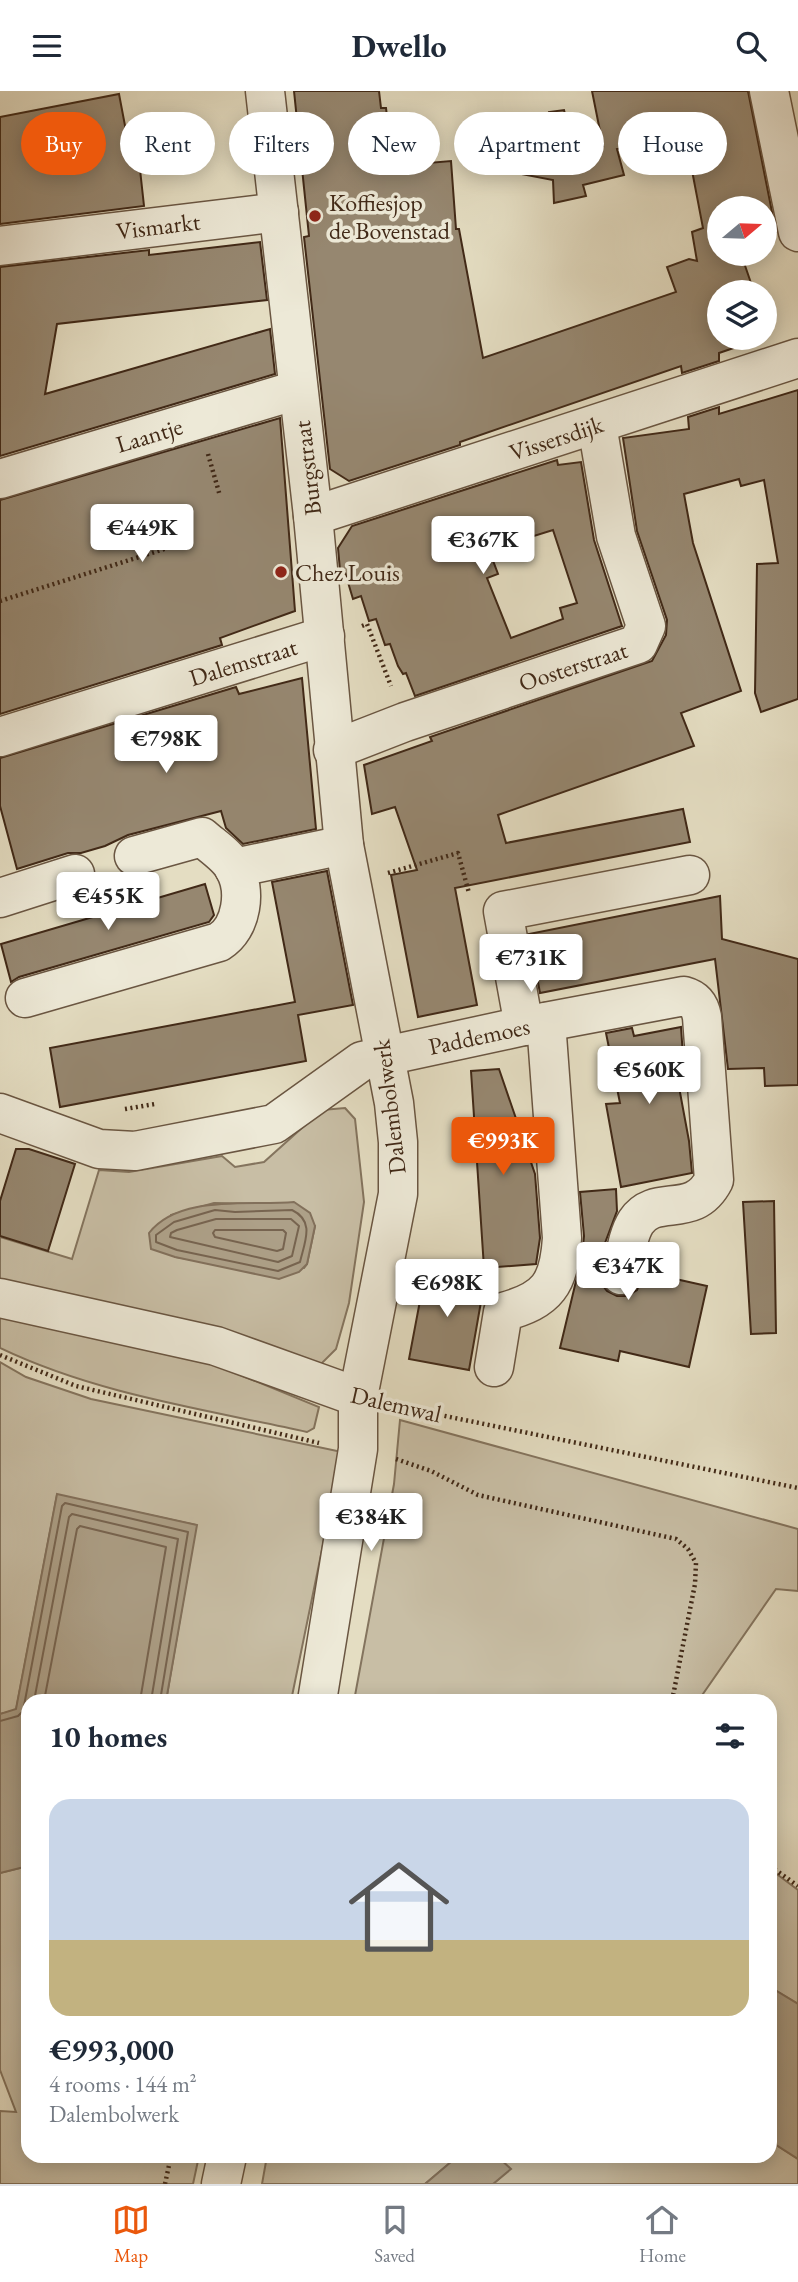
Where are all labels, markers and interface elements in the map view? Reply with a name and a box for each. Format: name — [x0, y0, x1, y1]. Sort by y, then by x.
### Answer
text: Dwello — [351, 25, 447, 67]
icon: menu — [28, 27, 66, 65]
icon: search — [732, 27, 770, 65]
chip: Buy — [21, 112, 106, 175]
chip: Rent — [120, 112, 215, 175]
chip: Filters — [229, 112, 334, 175]
chip: New — [348, 112, 440, 175]
chip: Apartment — [454, 112, 604, 175]
chip: House — [618, 112, 727, 175]
place label: Koffiesjop de Bovenstad — [329, 187, 451, 246]
north arrow — [707, 196, 777, 266]
map controls — [707, 196, 777, 350]
street label: Vismarkt — [114, 205, 202, 247]
marker: Koffiesjop de Bovenstad — [307, 208, 323, 224]
button: layers — [707, 280, 777, 350]
street label: Vissersdijk — [505, 408, 608, 468]
street label: Laantje — [112, 410, 186, 460]
street label: Burgstraat — [286, 418, 328, 517]
pin: €449K — [93, 505, 191, 564]
text: €449K — [106, 512, 178, 542]
pin: €367K — [434, 517, 532, 576]
text: €367K — [447, 524, 519, 554]
place label: Chez Louis — [295, 557, 400, 588]
marker: Chez Louis — [273, 564, 289, 580]
street label: Dalemstraat — [185, 631, 301, 693]
street label: Oosterstraat — [515, 634, 632, 698]
pin: €798K — [117, 715, 215, 775]
text: €798K — [130, 723, 202, 753]
pin: €455K — [59, 873, 157, 932]
text: €455K — [72, 880, 144, 910]
pin: €731K — [482, 935, 580, 994]
text: €731K — [495, 942, 567, 972]
street label: Paddemoes — [425, 1010, 533, 1062]
street label: Dalembolwerk — [365, 1037, 413, 1176]
pin: €560K — [600, 1047, 698, 1106]
text: €560K — [613, 1054, 685, 1084]
pin: €993K — [454, 1117, 552, 1177]
text: €993K — [467, 1125, 539, 1155]
pin: €347K — [579, 1243, 677, 1302]
text: €347K — [592, 1250, 664, 1280]
pin: €698K — [398, 1259, 496, 1319]
text: €698K — [411, 1267, 483, 1297]
street label: Dalemwal — [348, 1379, 445, 1430]
pin: €384K — [322, 1493, 420, 1553]
text: €384K — [335, 1501, 407, 1531]
text: 10 homes — [49, 1717, 167, 1756]
icon: filters — [711, 1717, 749, 1755]
icon: home — [336, 1844, 462, 1970]
text: €993,000 — [49, 2030, 174, 2069]
text: 4 rooms · 144 m² — [49, 2069, 197, 2099]
text: Dalembolwerk — [49, 2099, 179, 2129]
tab: Map — [112, 2201, 150, 2268]
tab: Saved — [374, 2201, 415, 2268]
tab: Home — [639, 2201, 686, 2268]

